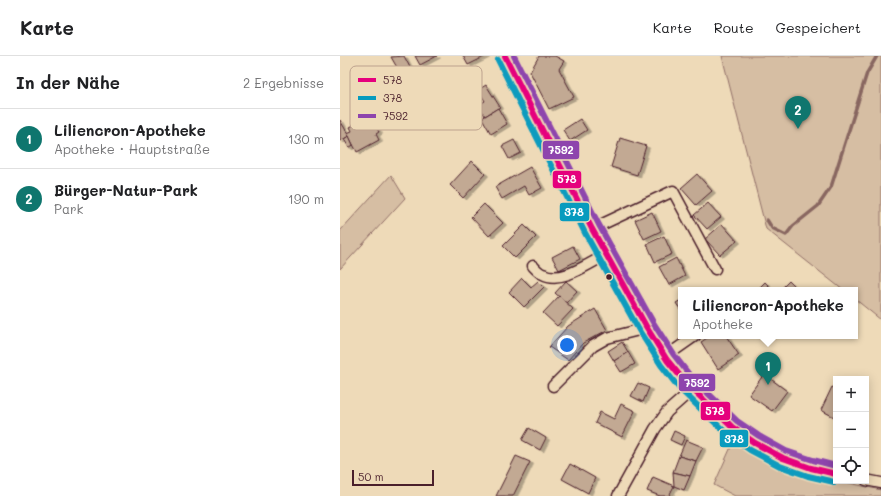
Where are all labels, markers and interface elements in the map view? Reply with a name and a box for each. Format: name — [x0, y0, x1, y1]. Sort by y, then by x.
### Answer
text: Karte — [20, 15, 74, 40]
text: Karte — [653, 18, 692, 37]
text: Route — [714, 18, 754, 37]
text: Gespeichert — [776, 18, 861, 37]
legend — [350, 66, 482, 130]
text: In der Nähe — [16, 71, 120, 93]
text: 578 — [383, 72, 403, 87]
text: 2 Ergebnisse — [243, 74, 324, 91]
text: 378 — [383, 90, 403, 105]
pin: 2 — [785, 96, 811, 129]
text: 7592 — [383, 108, 408, 123]
text: Liliencron-Apotheke — [54, 120, 206, 140]
text: 1 — [26, 130, 32, 147]
text: 130 m — [288, 130, 324, 147]
text: Apotheke · Hauptstraße — [54, 140, 210, 157]
line badge: 7592 — [542, 140, 580, 160]
text: 7592 — [548, 142, 574, 157]
line badge: 578 — [552, 170, 582, 189]
text: 578 — [557, 171, 577, 186]
text: Bürger-Natur-Park — [54, 180, 198, 200]
text: 2 — [25, 190, 33, 207]
text: 190 m — [288, 190, 324, 207]
text: Park — [54, 200, 83, 217]
line badge: 378 — [559, 202, 590, 222]
text: 378 — [564, 204, 584, 219]
unlabelled marker — [604, 272, 614, 282]
popup — [678, 287, 858, 339]
text: Liliencron-Apotheke — [692, 295, 844, 315]
text: Apotheke — [692, 315, 753, 332]
your location — [557, 335, 577, 355]
pin: 1 — [755, 352, 781, 385]
line badge: 7592 — [678, 373, 716, 392]
text: 7592 — [684, 375, 710, 390]
map controls — [833, 376, 869, 484]
button: + — [833, 376, 869, 412]
line badge: 578 — [700, 401, 731, 421]
text: 578 — [705, 403, 725, 418]
button: − — [833, 412, 869, 448]
line badge: 378 — [719, 429, 749, 448]
text: 378 — [724, 431, 744, 446]
button: locate — [833, 448, 869, 484]
scale bar — [352, 468, 434, 487]
text: 50 m — [358, 469, 384, 484]

